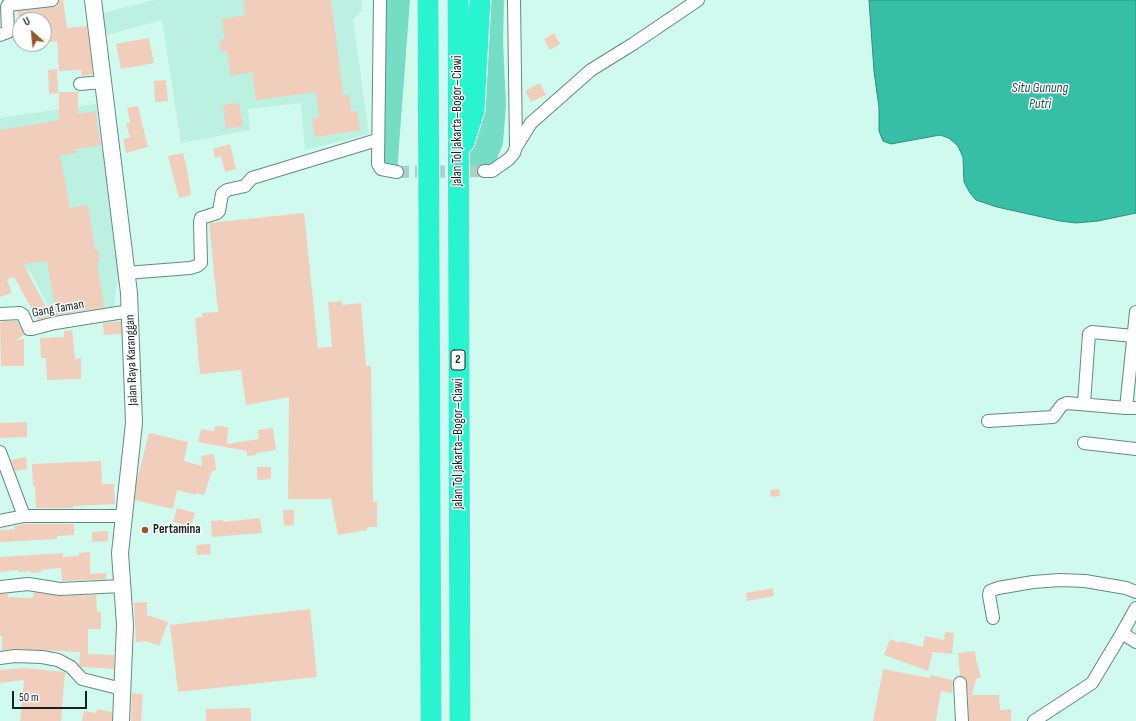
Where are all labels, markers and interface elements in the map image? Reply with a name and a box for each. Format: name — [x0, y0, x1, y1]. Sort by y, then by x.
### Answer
north arrow — [12, 12, 52, 52]
text: U — [21, 15, 32, 29]
street label: Jalan Tol Jakarta–Bogor–Ciawi — [450, 56, 466, 186]
water label: Situ Gunung Putri — [1012, 80, 1068, 112]
street label: Gang Taman — [31, 297, 85, 321]
street label: Jalan Raya Karanggan — [123, 314, 141, 406]
road number: 2 — [451, 350, 465, 370]
street label: Jalan Tol Jakarta–Bogor–Ciawi — [451, 379, 467, 509]
place label: Pertamina — [153, 522, 201, 538]
marker: Pertamina — [140, 525, 150, 535]
scale bar — [14, 683, 89, 709]
text: 50 m — [19, 690, 39, 705]

